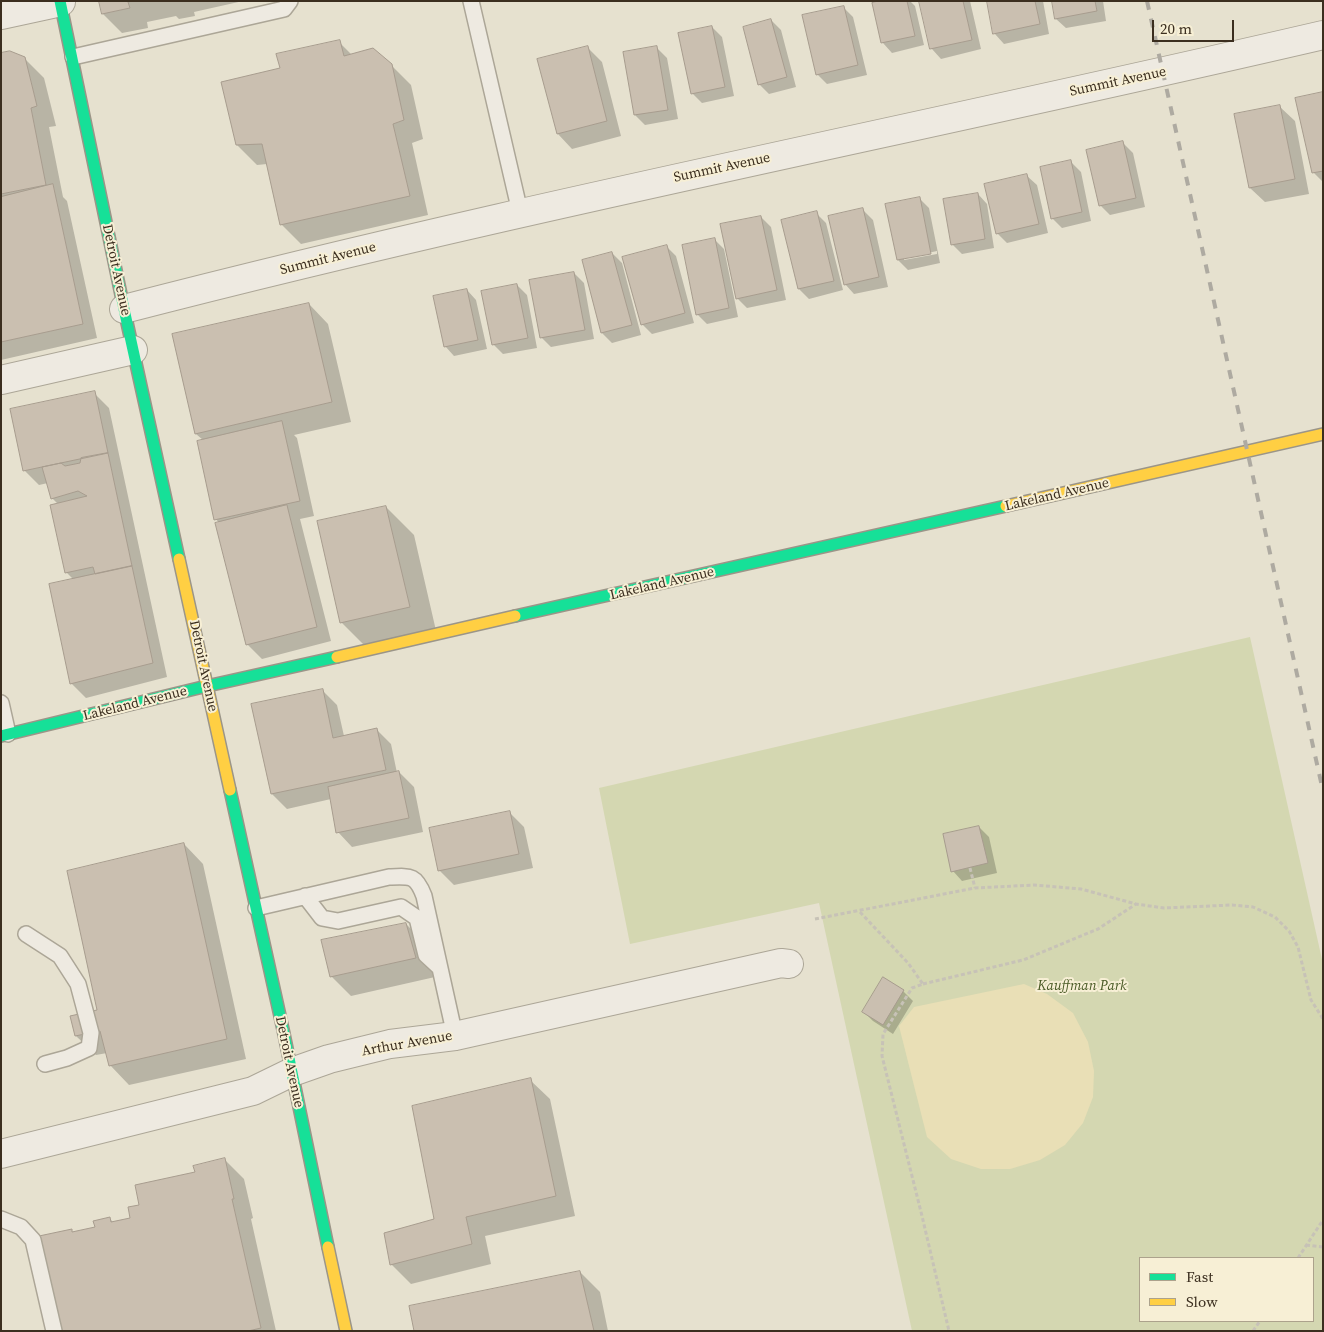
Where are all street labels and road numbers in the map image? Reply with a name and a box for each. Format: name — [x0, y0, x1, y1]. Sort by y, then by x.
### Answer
street label: Summit Avenue — [1068, 64, 1168, 100]
street label: Summit Avenue — [672, 150, 772, 186]
street label: Detroit Avenue — [98, 223, 134, 317]
street label: Summit Avenue — [278, 239, 378, 279]
street label: Lakeland Avenue — [1003, 475, 1111, 515]
street label: Lakeland Avenue — [608, 564, 716, 604]
street label: Detroit Avenue — [185, 619, 221, 713]
street label: Lakeland Avenue — [81, 683, 189, 725]
street label: Detroit Avenue — [271, 1015, 307, 1109]
street label: Arthur Avenue — [360, 1028, 454, 1060]

